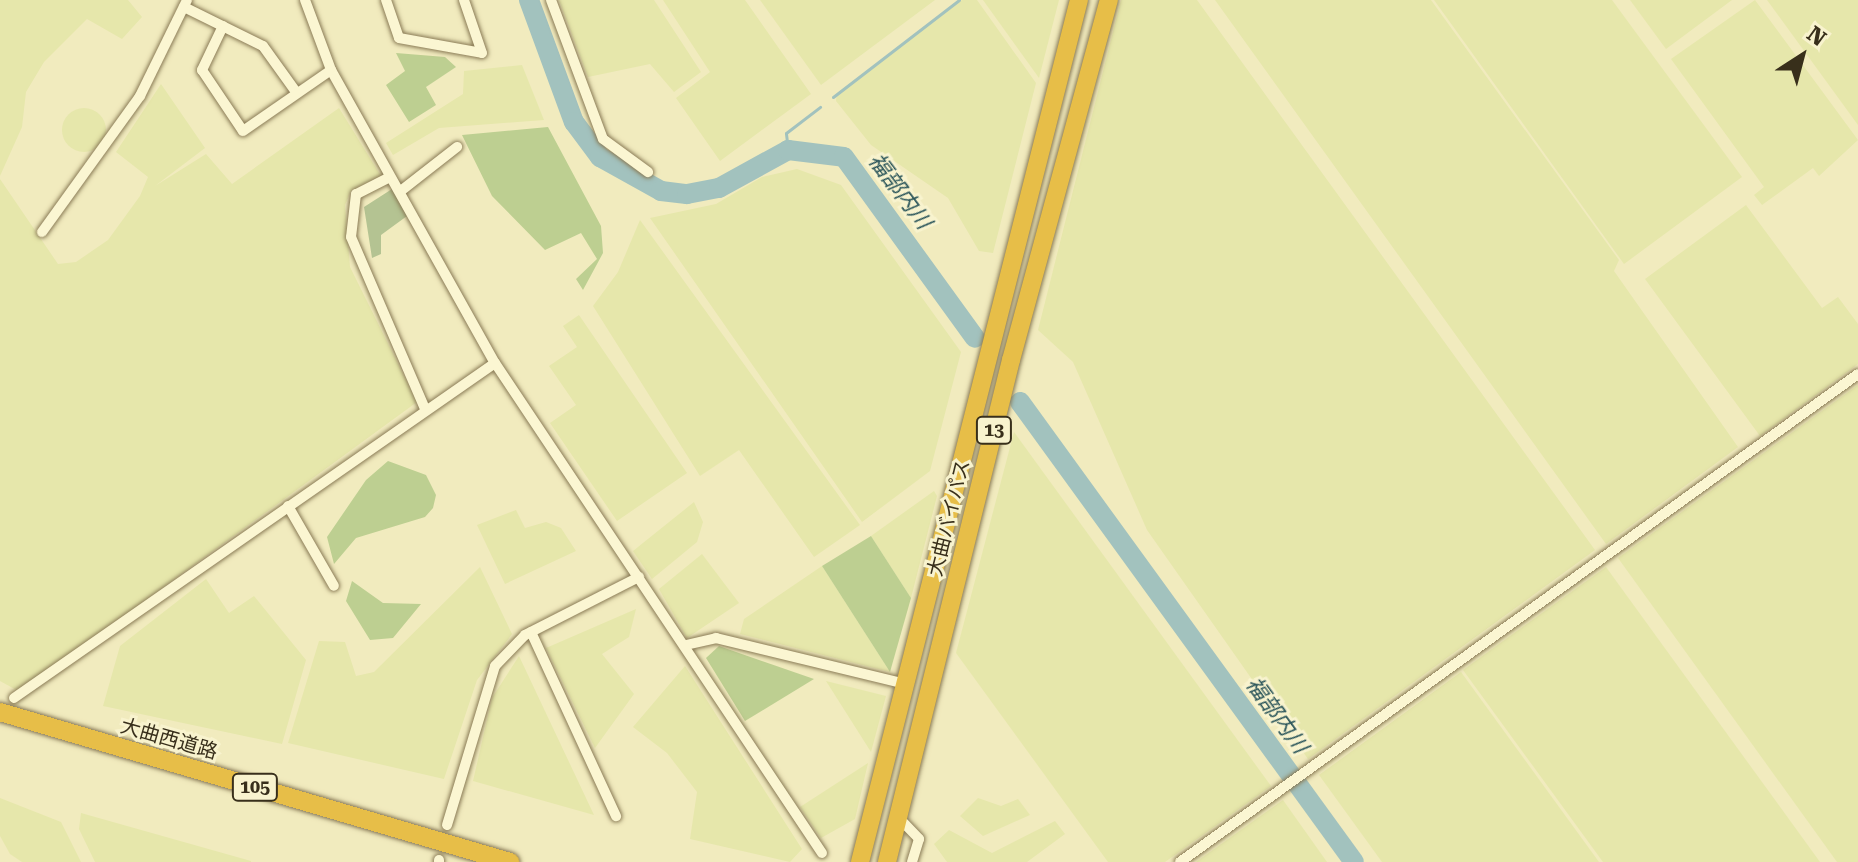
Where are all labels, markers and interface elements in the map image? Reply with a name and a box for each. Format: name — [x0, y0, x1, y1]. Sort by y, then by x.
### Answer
north arrow — [1762, 16, 1842, 96]
text: N — [1802, 21, 1831, 51]
water label: 福部内川 — [863, 148, 937, 234]
road number: 13 — [974, 416, 1014, 444]
street label: 大曲バイパス — [923, 457, 975, 579]
water label: 福部内川 — [1240, 672, 1314, 758]
street label: 大曲西道路 — [118, 714, 220, 764]
road number: 105 — [231, 773, 279, 801]

